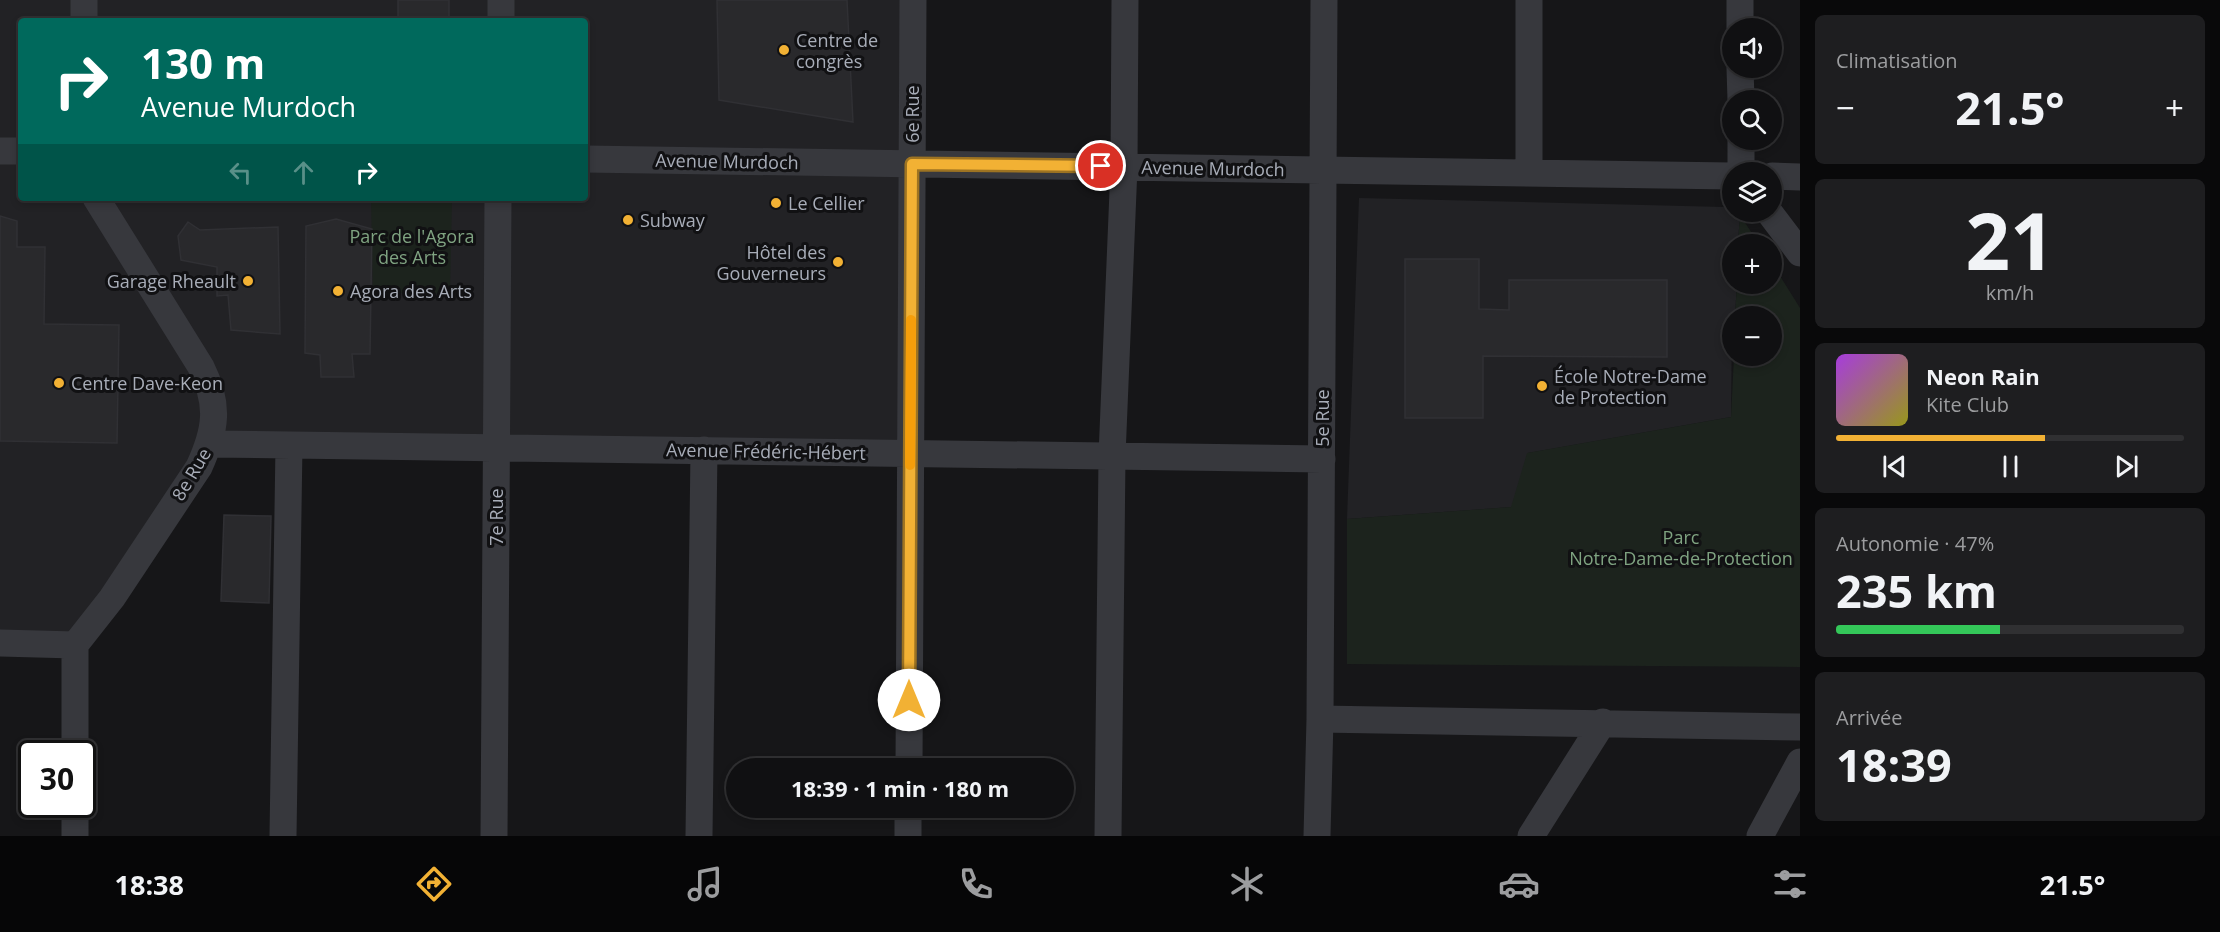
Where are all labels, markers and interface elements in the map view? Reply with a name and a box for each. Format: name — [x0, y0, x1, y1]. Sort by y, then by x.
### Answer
map controls — [1722, 18, 1782, 366]
button: sound — [1722, 18, 1782, 78]
place label: Centre de congrès — [796, 28, 878, 73]
text: 130 m — [141, 34, 265, 91]
icon: right — [42, 42, 120, 120]
marker: Centre de congrès — [777, 43, 791, 57]
text: Climatisation — [1836, 47, 1958, 74]
text: 21.5° — [1955, 77, 2065, 138]
street label: 6e Rue — [900, 85, 924, 143]
text: − — [1836, 85, 1855, 130]
text: + — [2165, 85, 2184, 130]
text: Avenue Murdoch — [141, 88, 356, 125]
button: search — [1722, 90, 1782, 150]
pin — [1075, 140, 1126, 191]
street label: Avenue Murdoch — [655, 148, 799, 174]
icon: arrive — [1084, 149, 1117, 182]
street label: Avenue Murdoch — [1141, 155, 1285, 181]
icon: left — [224, 156, 257, 189]
icon: ahead — [287, 156, 320, 189]
icon: right — [350, 156, 383, 189]
button: layers — [1722, 162, 1782, 222]
text: 21 — [1965, 187, 2055, 293]
place label: Le Cellier — [788, 191, 865, 215]
marker: Le Cellier — [769, 196, 783, 210]
place label: Subway — [640, 208, 706, 232]
marker: Subway — [621, 213, 635, 227]
park label: Parc de l'Agora des Arts — [349, 224, 475, 269]
button: + — [1722, 234, 1782, 294]
place label: Hôtel des Gouverneurs — [716, 240, 826, 285]
marker: Hôtel des Gouverneurs — [831, 255, 845, 269]
place label: Garage Rheault — [107, 269, 236, 293]
marker: Garage Rheault — [241, 274, 255, 288]
place label: Agora des Arts — [350, 279, 472, 303]
text: km/h — [1986, 279, 2034, 306]
marker: Agora des Arts — [331, 284, 345, 298]
button: − — [1722, 306, 1782, 366]
text: Neon Rain — [1926, 361, 2040, 391]
place label: École Notre-Dame de Protection — [1554, 364, 1707, 409]
place label: Centre Dave-Keon — [71, 371, 223, 395]
marker: Centre Dave-Keon — [52, 376, 66, 390]
marker: École Notre-Dame de Protection — [1535, 379, 1549, 393]
street label: 5e Rue — [1310, 389, 1334, 447]
text: Kite Club — [1926, 391, 2009, 418]
street label: Avenue Frédéric-Hébert — [666, 437, 866, 465]
street label: 8e Rue — [166, 443, 216, 505]
icon: previous — [1878, 450, 1911, 483]
icon: pause — [1994, 450, 2027, 483]
icon: next — [2110, 450, 2143, 483]
street label: 7e Rue — [484, 488, 508, 546]
park label: Parc Notre-Dame-de-Protection — [1569, 525, 1793, 570]
text: Autonomie · 47% — [1836, 530, 1994, 557]
text: 235 km — [1836, 560, 1997, 621]
position arrow — [877, 668, 941, 732]
text: Arrivée — [1836, 704, 1903, 731]
text: 18:39 — [1836, 734, 1952, 795]
speed limit sign: 30 — [18, 740, 96, 818]
text: 18:39 · 1 min · 180 m — [791, 773, 1009, 803]
icon: directions — [413, 863, 455, 905]
icon: music — [684, 863, 726, 905]
icon: phone — [955, 863, 997, 905]
icon: climate — [1226, 863, 1268, 905]
icon: car — [1498, 863, 1540, 905]
icon: filters — [1769, 863, 1811, 905]
text: 18:38 — [115, 866, 184, 903]
text: 21.5° — [2040, 866, 2105, 903]

